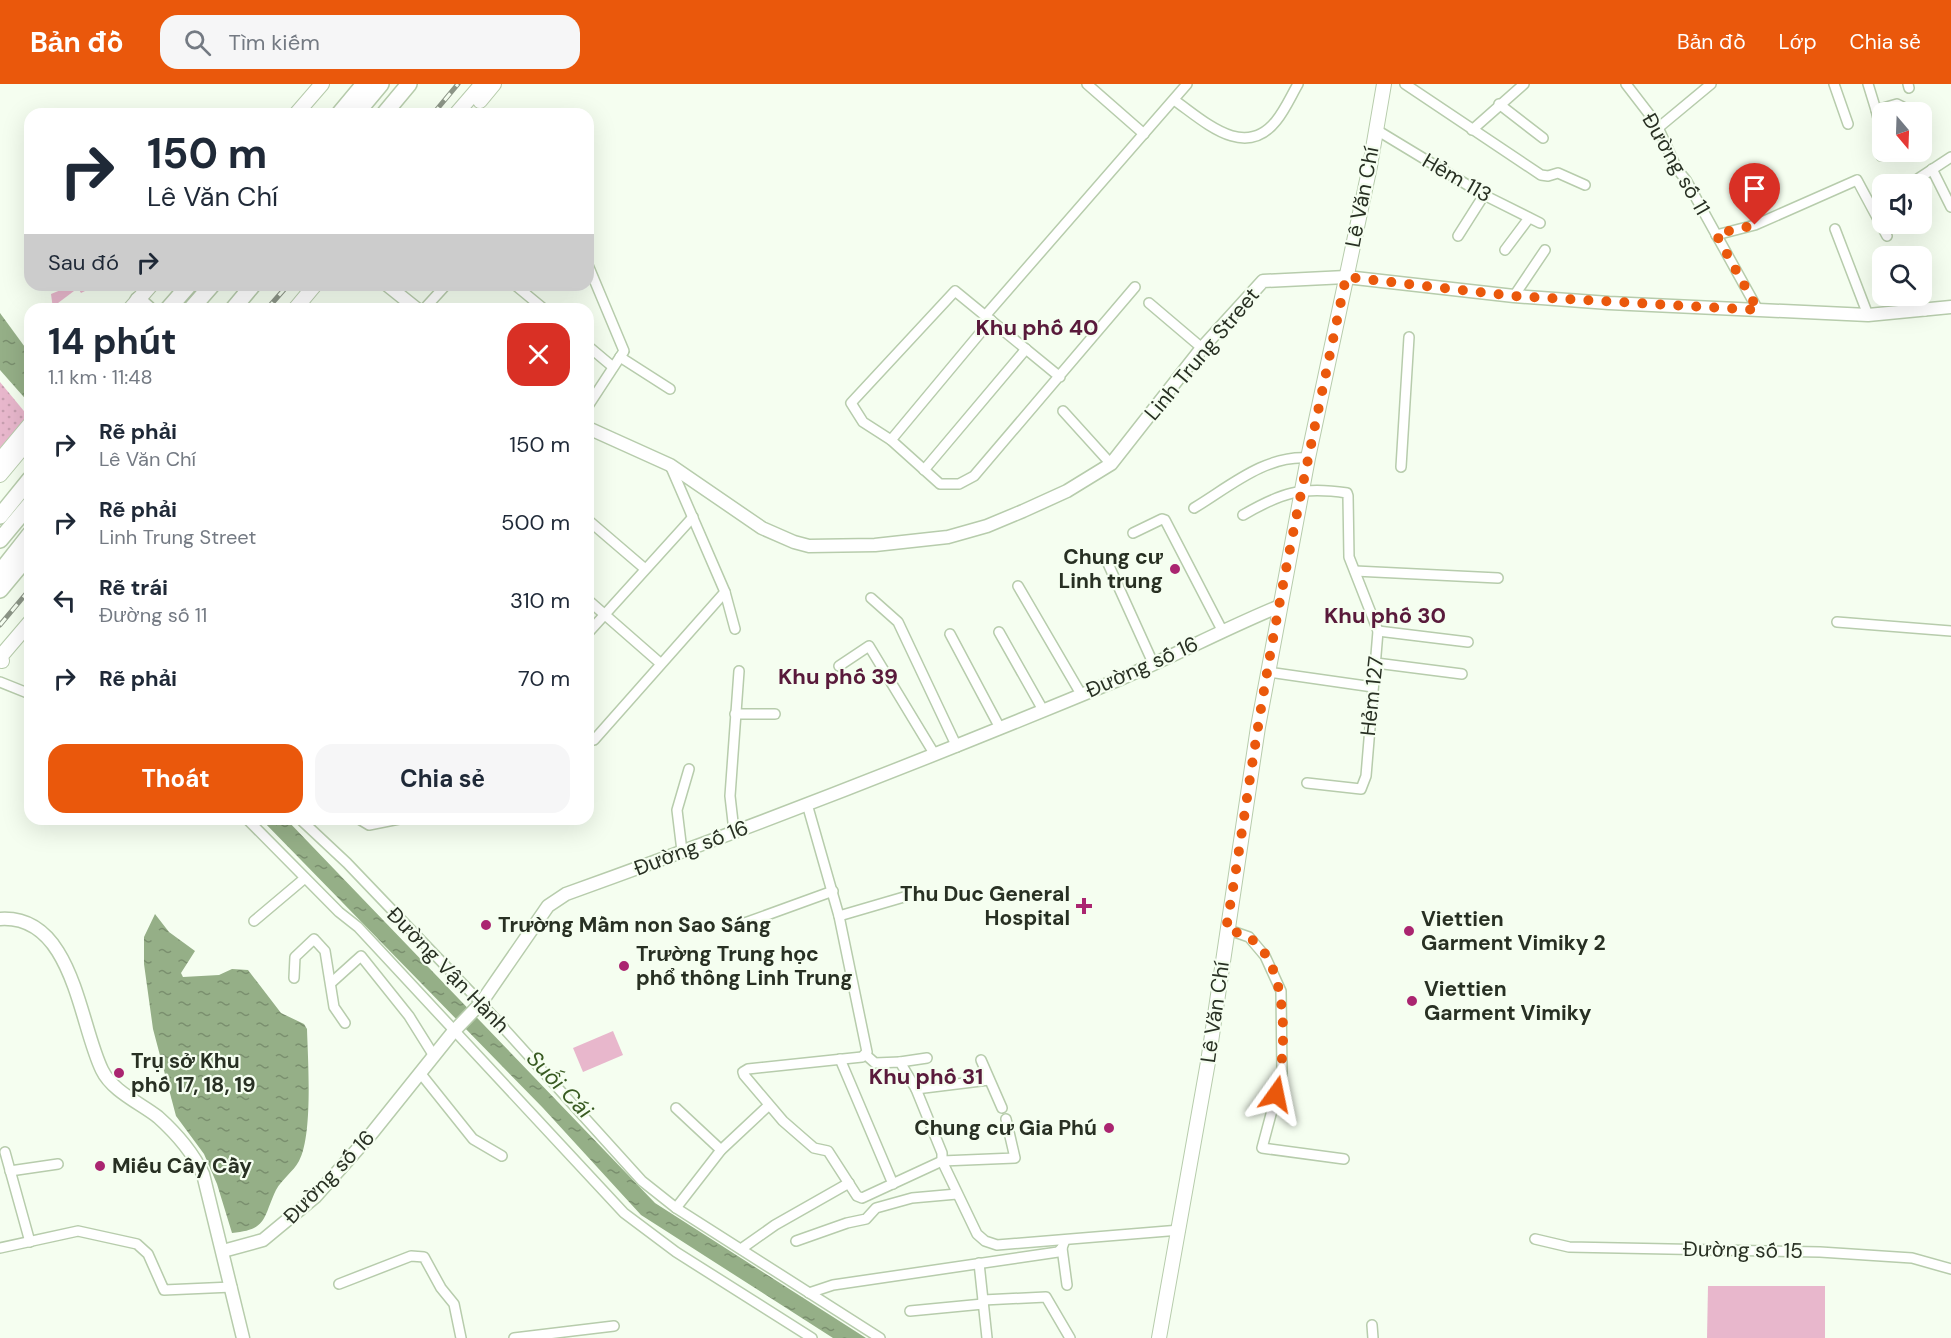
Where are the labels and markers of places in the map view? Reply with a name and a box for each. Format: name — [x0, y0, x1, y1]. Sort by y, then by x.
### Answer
pin — [1729, 163, 1780, 225]
place label: Chung cư Linh trung — [1059, 543, 1164, 595]
marker: Chung cư Linh trung — [1168, 562, 1182, 576]
place label: Thu Duc General Hospital — [900, 880, 1070, 932]
marker: Thu Duc General Hospital — [1075, 897, 1093, 915]
place label: Viettien Garment Vimiky 2 — [1421, 905, 1606, 957]
place label: Trường Mầm non Sao Sáng — [498, 911, 771, 939]
marker: Trường Mầm non Sao Sáng — [479, 918, 493, 932]
marker: Viettien Garment Vimiky 2 — [1402, 924, 1416, 938]
place label: Trường Trung học phổ thông Linh Trung — [636, 940, 853, 992]
marker: Trường Trung học phổ thông Linh Trung — [617, 959, 631, 973]
place label: Viettien Garment Vimiky — [1424, 975, 1592, 1027]
marker: Viettien Garment Vimiky — [1405, 994, 1419, 1008]
place label: Trụ sở Khu phố 17, 18, 19 — [131, 1047, 255, 1099]
marker: Trụ sở Khu phố 17, 18, 19 — [112, 1066, 126, 1080]
place label: Chung cư Gia Phú — [914, 1114, 1097, 1142]
marker: Chung cư Gia Phú — [1102, 1121, 1116, 1135]
place label: Miếu Cây Cầy — [112, 1152, 252, 1180]
marker: Miếu Cây Cầy — [93, 1159, 107, 1173]

